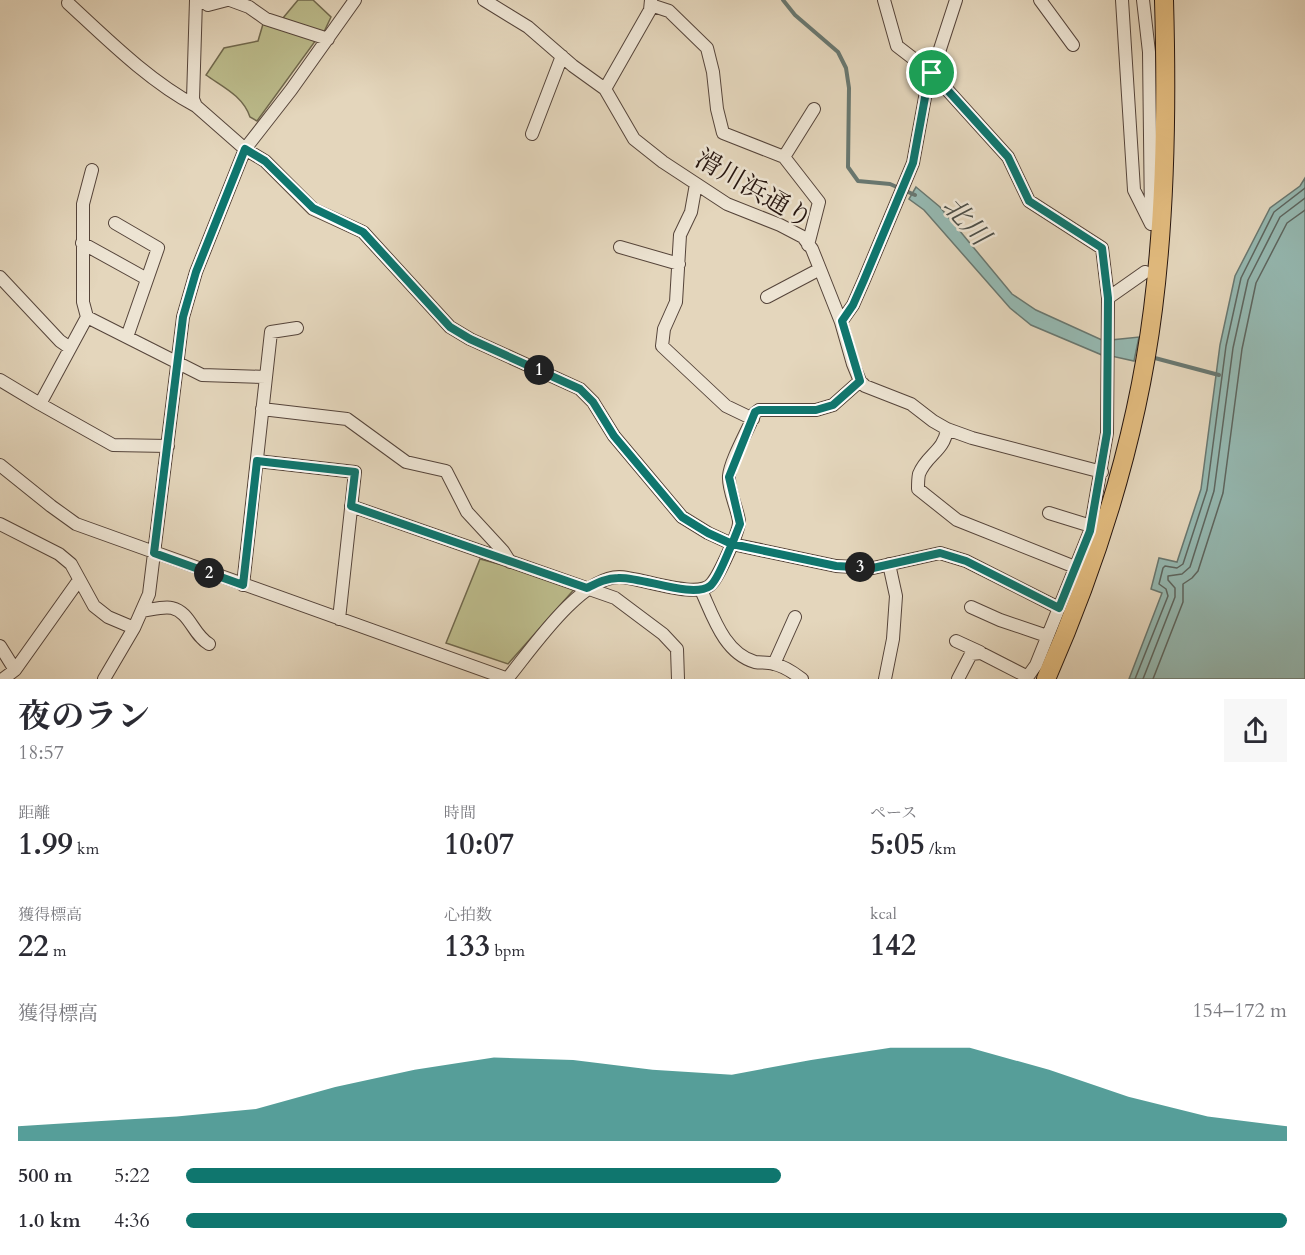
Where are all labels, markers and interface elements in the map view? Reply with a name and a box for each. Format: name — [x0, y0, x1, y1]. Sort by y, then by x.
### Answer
pin — [906, 47, 957, 98]
icon: arrive — [915, 56, 948, 89]
street label: 滑川浜通り — [689, 141, 819, 237]
water label: 北川 — [934, 189, 1000, 256]
pin: 1 — [524, 355, 554, 385]
text: 1 — [535, 359, 543, 381]
pin: 3 — [845, 552, 875, 582]
text: 3 — [856, 556, 864, 578]
pin: 2 — [194, 558, 224, 588]
text: 2 — [205, 562, 213, 584]
text: 夜のラン — [18, 694, 150, 739]
button: share — [1224, 699, 1287, 762]
text: 18:57 — [18, 739, 64, 766]
text: 距離 — [18, 802, 50, 824]
text: 時間 — [444, 802, 476, 824]
text: ペース — [870, 802, 917, 824]
text: 1.99 — [18, 824, 73, 865]
text: 10:07 — [444, 824, 514, 865]
text: 5:05 — [870, 824, 925, 865]
text: km — [73, 838, 99, 860]
text: /km — [925, 838, 956, 860]
text: kcal — [870, 903, 897, 925]
text: 獲得標高 — [18, 904, 82, 926]
text: 心拍数 — [444, 904, 492, 926]
text: 142 — [870, 925, 916, 966]
text: 22 — [18, 926, 49, 967]
text: 133 — [444, 926, 490, 967]
text: m — [49, 940, 67, 962]
text: bpm — [490, 940, 525, 962]
text: 154–172 m — [1192, 997, 1287, 1024]
text: 獲得標高 — [18, 1000, 98, 1027]
text: 500 m — [18, 1162, 73, 1189]
text: 5:22 — [114, 1162, 150, 1189]
text: 1.0 km — [18, 1207, 81, 1234]
text: 4:36 — [114, 1207, 150, 1234]

